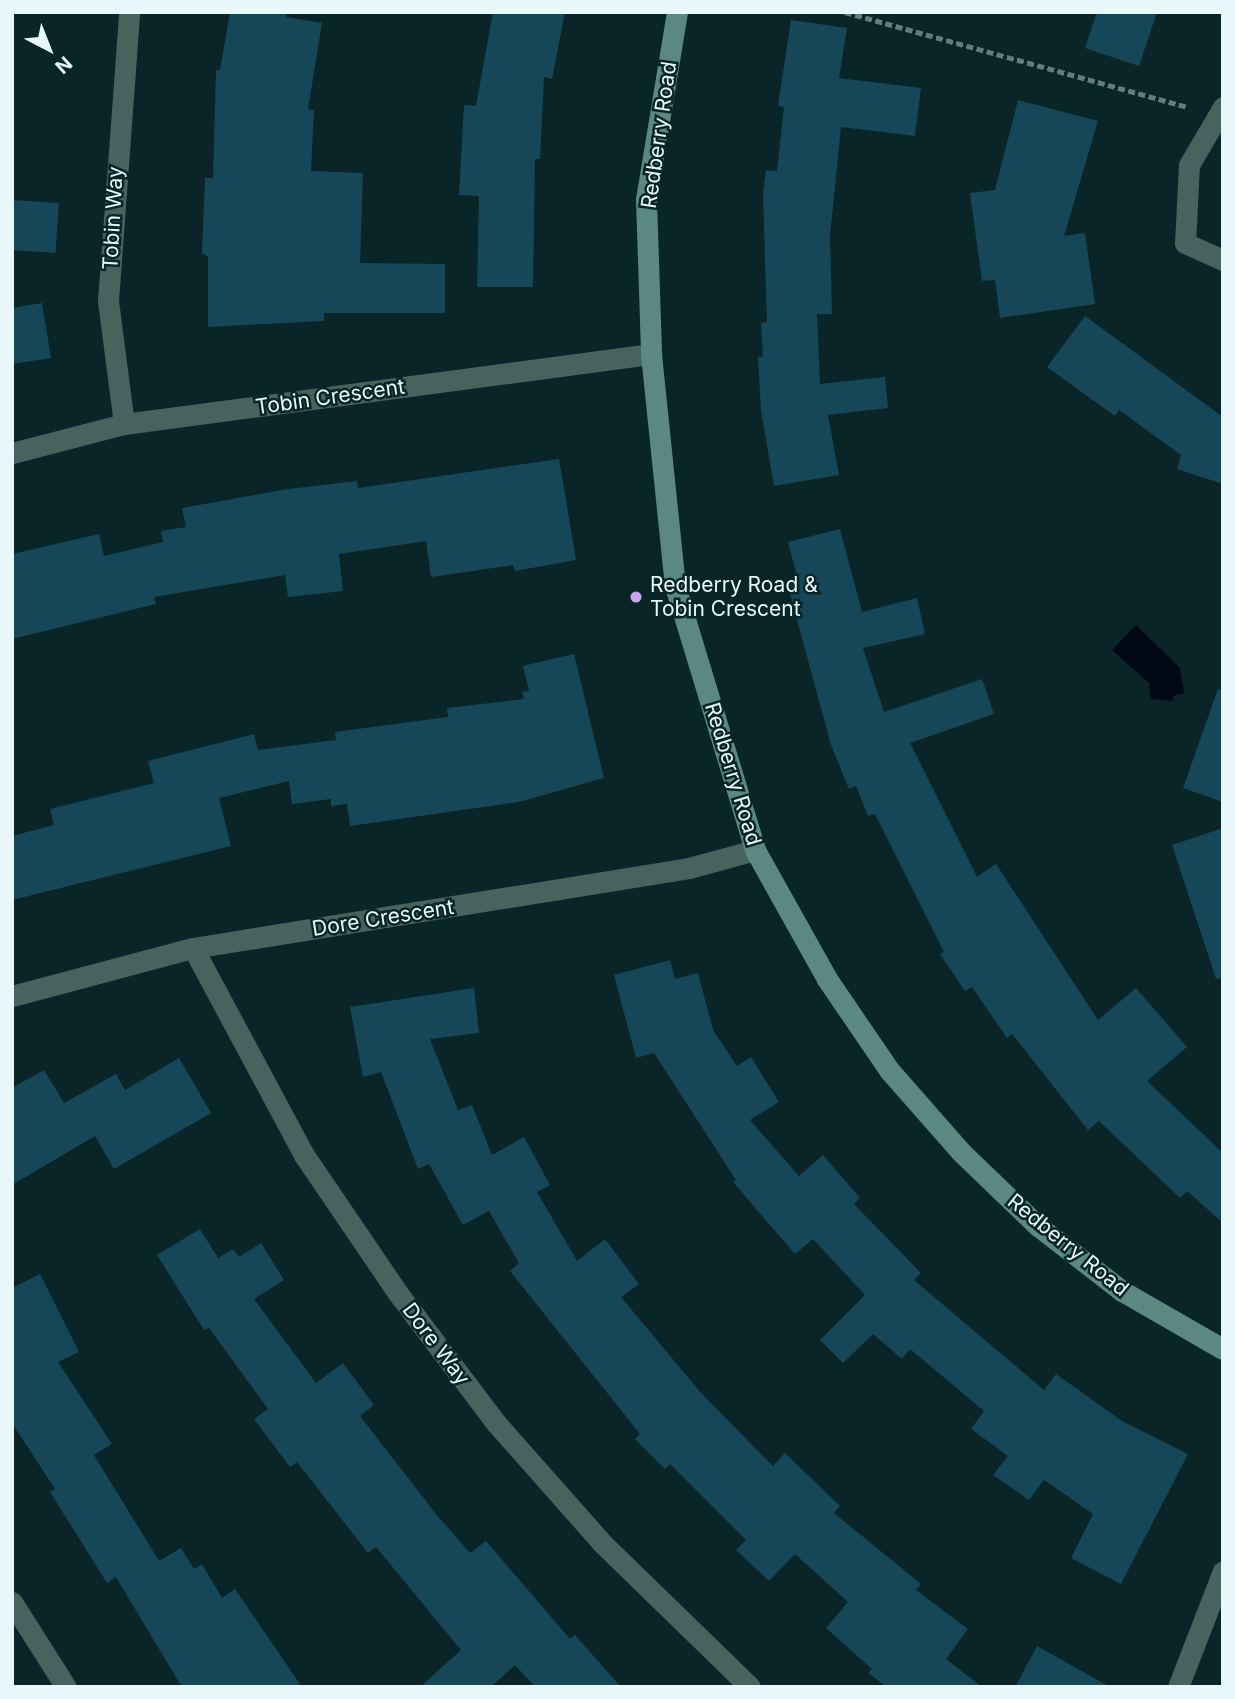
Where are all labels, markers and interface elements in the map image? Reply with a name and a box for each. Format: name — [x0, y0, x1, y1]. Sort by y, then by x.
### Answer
north arrow — [14, 14, 84, 84]
text: N — [50, 52, 76, 78]
street label: Redberry Road — [636, 60, 682, 210]
street label: Tobin Way — [98, 166, 128, 270]
street label: Tobin Crescent — [254, 374, 406, 420]
place label: Redberry Road & Tobin Crescent — [650, 572, 818, 622]
marker: Redberry Road & Tobin Crescent — [628, 589, 644, 605]
street label: Redberry Road — [699, 699, 767, 849]
street label: Dore Crescent — [310, 894, 456, 942]
street label: Redberry Road — [1002, 1189, 1134, 1301]
street label: Dore Way — [397, 1298, 475, 1390]

